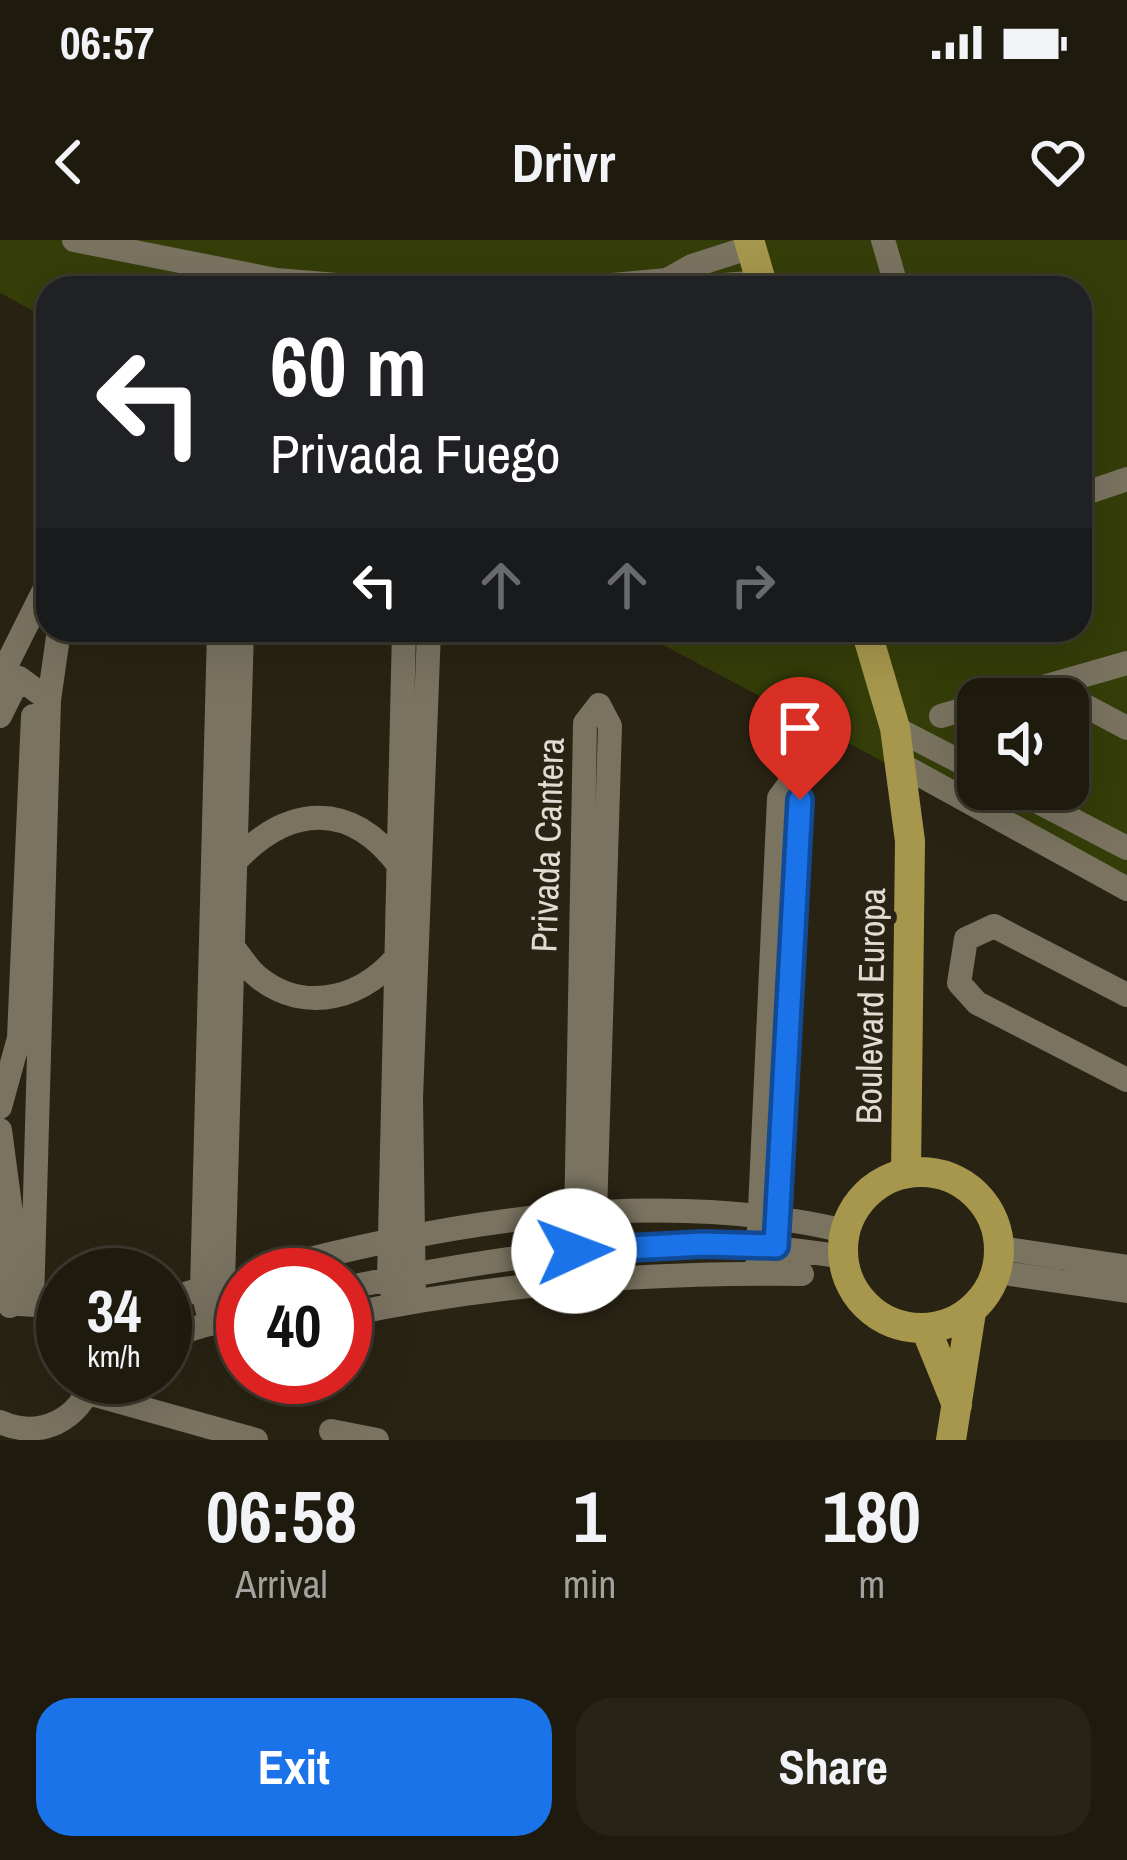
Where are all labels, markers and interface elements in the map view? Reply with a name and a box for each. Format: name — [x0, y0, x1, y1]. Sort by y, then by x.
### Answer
text: 06:57 — [60, 12, 154, 73]
text: Drivr — [512, 126, 615, 199]
icon: back — [36, 129, 102, 195]
icon: heart — [1025, 129, 1091, 195]
text: 60 m — [270, 309, 427, 422]
icon: left — [72, 324, 228, 480]
text: Privada Fuego — [270, 417, 560, 490]
icon: left — [342, 552, 408, 618]
icon: ahead — [468, 552, 534, 618]
icon: ahead — [594, 552, 660, 618]
icon: right — [720, 552, 786, 618]
pin — [749, 677, 851, 800]
map controls — [957, 678, 1089, 810]
button: sound — [957, 678, 1089, 810]
icon: arrive — [767, 695, 833, 761]
street label: Privada Cantera — [519, 737, 575, 953]
street label: Boulevard Europa — [844, 887, 896, 1125]
position arrow — [511, 1188, 637, 1314]
speed limit sign: 40 — [216, 1248, 372, 1404]
text: 34 — [87, 1270, 141, 1351]
text: km/h — [87, 1336, 141, 1376]
text: 06:58 — [206, 1467, 357, 1564]
text: 1 — [573, 1467, 606, 1564]
text: 180 — [822, 1467, 921, 1564]
text: Arrival — [235, 1558, 328, 1610]
text: min — [563, 1558, 616, 1610]
text: m — [858, 1558, 885, 1610]
button: Exit — [36, 1698, 552, 1836]
button: Share — [576, 1698, 1091, 1836]

